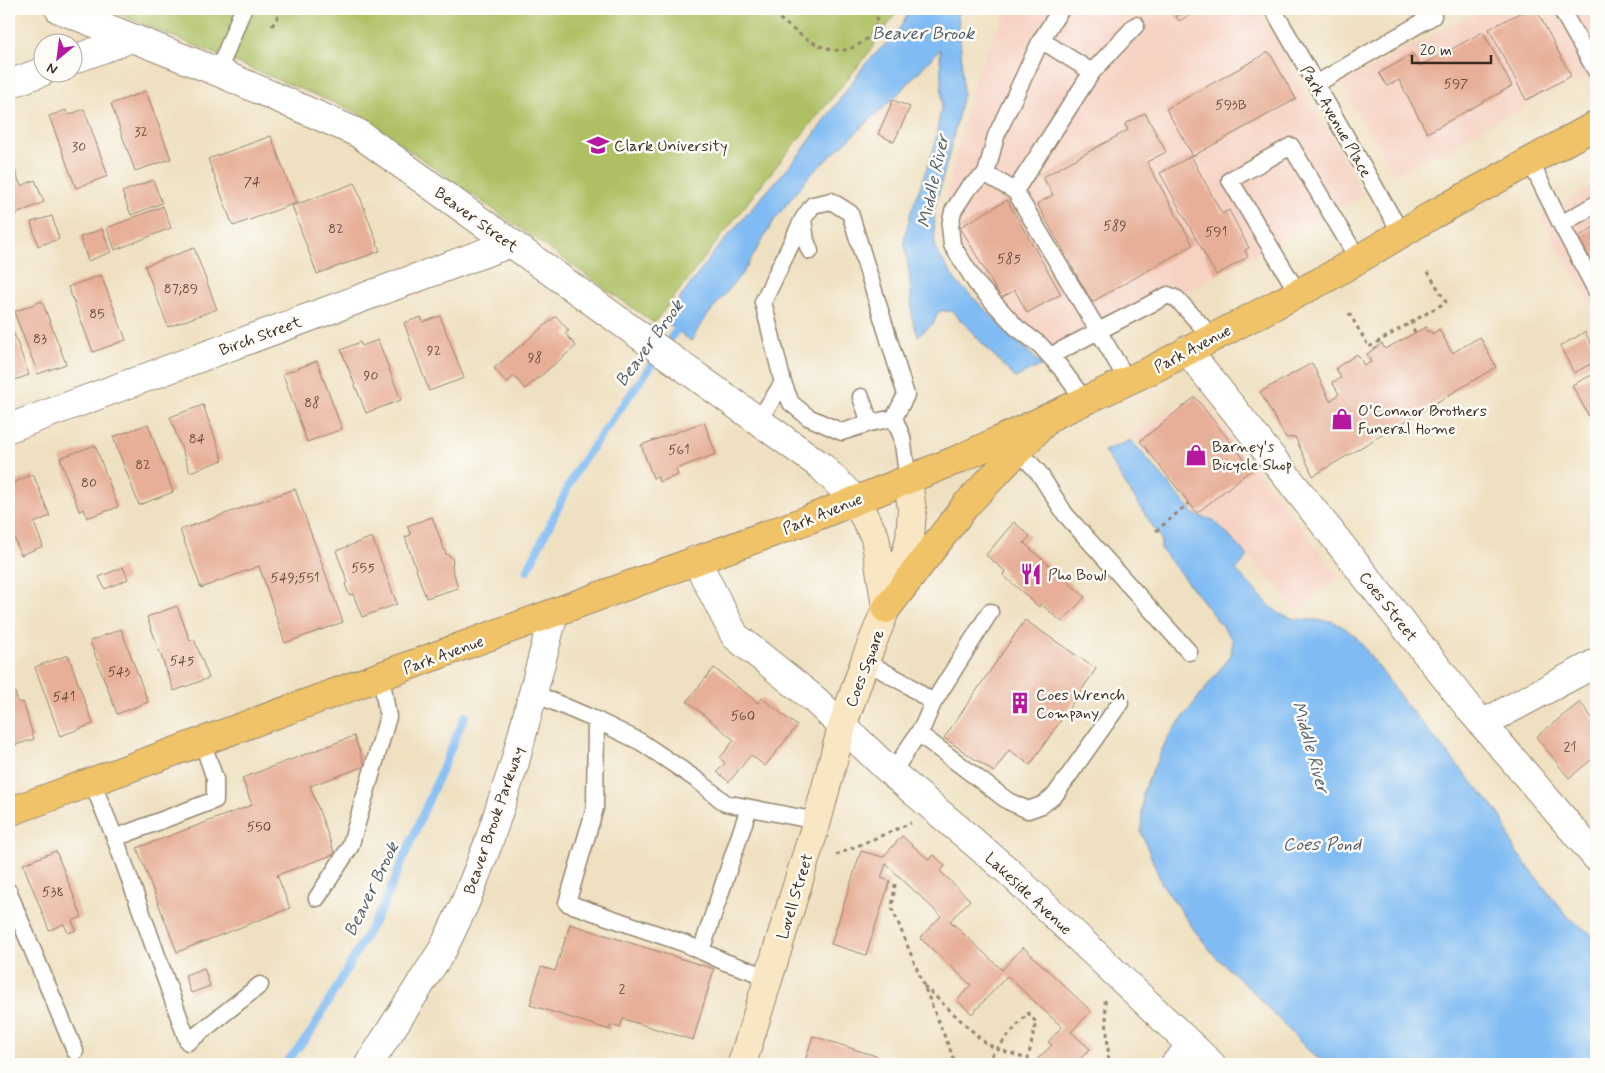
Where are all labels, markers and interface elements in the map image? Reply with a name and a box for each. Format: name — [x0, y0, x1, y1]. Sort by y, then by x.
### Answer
water label: Beaver Brook — [872, 22, 975, 46]
north arrow — [32, 32, 82, 82]
scale bar — [1412, 32, 1491, 64]
text: 20 m — [1420, 41, 1452, 61]
text: N — [44, 58, 61, 79]
street label: Park Avenue Place — [1295, 62, 1376, 182]
house number: 597 — [1444, 75, 1468, 93]
house number: 593B — [1215, 96, 1247, 114]
house number: 32 — [134, 123, 148, 141]
water label: Middle River — [912, 130, 956, 230]
school or university icon: Clark University — [585, 132, 611, 158]
place label: Clark University — [614, 136, 728, 157]
house number: 30 — [72, 138, 86, 156]
house number: 74 — [244, 173, 261, 191]
street label: Beaver Street — [430, 183, 523, 258]
house number: 589 — [1103, 217, 1127, 235]
house number: 82 — [328, 220, 344, 238]
house number: 591 — [1205, 223, 1227, 241]
house number: 585 — [997, 250, 1021, 268]
house number: 87;89 — [164, 280, 198, 298]
water label: Beaver Brook — [610, 295, 690, 392]
house number: 85 — [89, 305, 105, 323]
street label: Birch Street — [216, 312, 305, 361]
street label: Park Avenue — [1151, 320, 1235, 378]
house number: 83 — [33, 330, 47, 348]
house number: 92 — [427, 342, 441, 360]
house number: 98 — [528, 349, 542, 367]
house number: 90 — [364, 367, 378, 385]
house number: 88 — [304, 394, 320, 412]
place label: O'Connor Brothers Funeral Home — [1358, 401, 1487, 440]
shop icon: O'Connor Brothers Funeral Home — [1329, 406, 1355, 432]
house number: 84 — [189, 430, 206, 448]
place label: Barney's Bicycle Shop — [1212, 437, 1292, 476]
house number: 561 — [668, 441, 690, 459]
shop icon: Barney's Bicycle Shop — [1183, 442, 1209, 468]
house number: 82 — [135, 456, 151, 474]
house number: 80 — [81, 474, 97, 492]
street label: Park Avenue — [780, 489, 866, 540]
house number: 555 — [351, 559, 375, 577]
restaurant icon: Pho Bowl — [1018, 561, 1044, 587]
place label: Pho Bowl — [1048, 565, 1107, 586]
street label: Coes Street — [1354, 568, 1422, 647]
house number: 549;551 — [271, 569, 319, 587]
street label: Coes Square — [841, 626, 890, 710]
street label: Park Avenue — [400, 631, 487, 680]
house number: 545 — [170, 652, 195, 670]
house number: 543 — [108, 663, 131, 681]
place label: Coes Wrench Company — [1036, 685, 1125, 724]
house number: 541 — [53, 688, 75, 706]
building icon: Coes Wrench Company — [1007, 690, 1033, 716]
water label: Middle River — [1285, 699, 1335, 798]
house number: 560 — [731, 707, 755, 725]
house number: 21 — [1564, 738, 1576, 756]
street label: Beaver Brook Parkway — [459, 744, 530, 897]
house number: 550 — [247, 818, 271, 836]
water label: Coes Pond — [1283, 833, 1363, 857]
water label: Beaver Brook — [339, 837, 405, 941]
street label: Lakeside Avenue — [980, 848, 1076, 940]
street label: Lovell Street — [772, 850, 819, 942]
house number: 538 — [42, 883, 64, 901]
house number: 2 — [619, 980, 626, 998]

